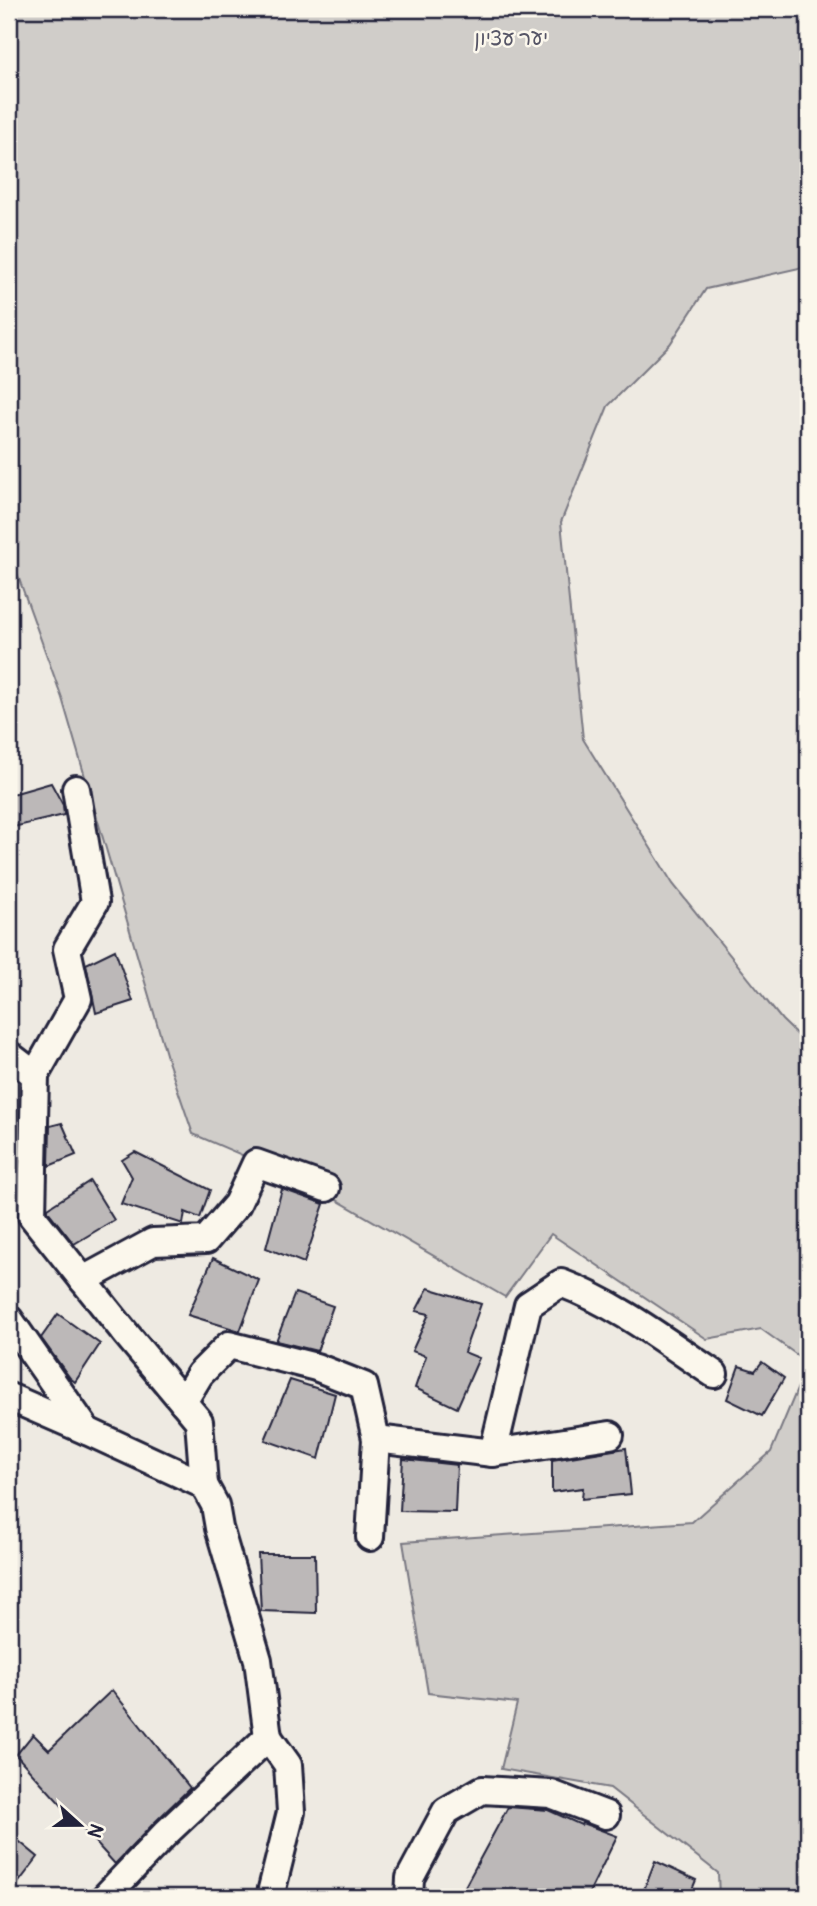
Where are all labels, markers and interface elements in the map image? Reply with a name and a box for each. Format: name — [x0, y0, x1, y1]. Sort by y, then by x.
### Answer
park label: יער עציון — [474, 25, 548, 52]
north arrow — [46, 1790, 116, 1860]
text: N — [81, 1820, 108, 1841]

